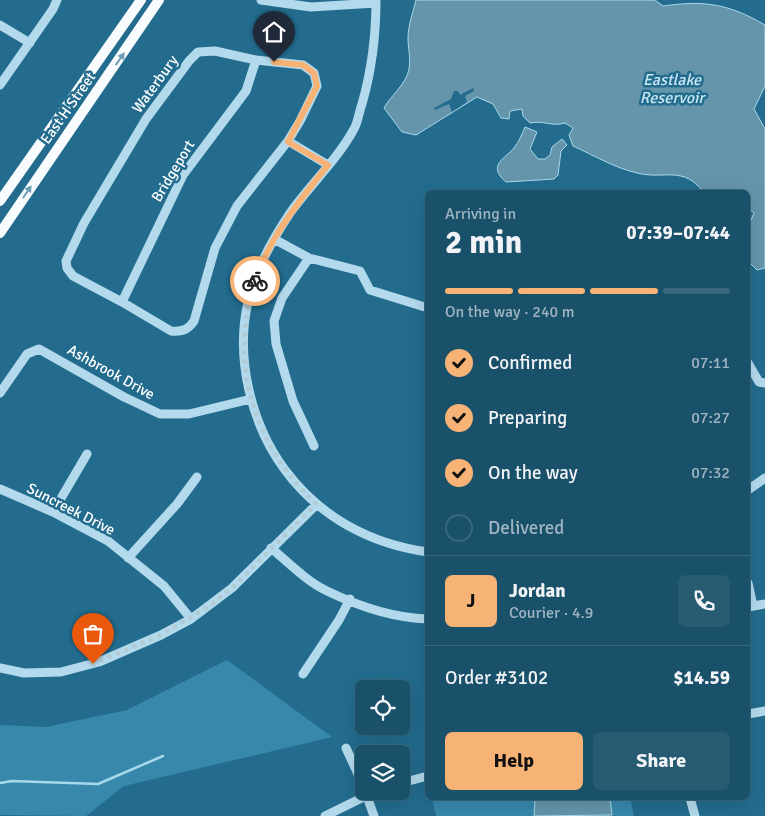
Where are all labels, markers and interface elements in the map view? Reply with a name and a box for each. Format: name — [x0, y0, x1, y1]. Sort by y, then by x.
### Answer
pin — [253, 11, 295, 62]
icon: home — [260, 18, 288, 46]
one-way arrow — [115, 52, 125, 66]
street label: Waterbury — [128, 52, 182, 116]
street label: East H Street — [37, 69, 99, 147]
water label: Eastlake Reservoir — [640, 70, 706, 108]
street label: Bridgeport — [148, 137, 198, 205]
one-way arrow — [22, 186, 32, 199]
text: Arriving in — [445, 204, 516, 224]
text: 07:39–07:44 — [626, 221, 730, 245]
text: 2 min — [445, 223, 522, 262]
courier — [230, 256, 280, 306]
icon: bike — [241, 267, 269, 295]
text: On the way · 240 m — [445, 302, 575, 322]
street label: Ashbrook Drive — [64, 341, 158, 403]
icon: check — [445, 349, 473, 377]
text: Confirmed — [488, 351, 572, 375]
text: 07:11 — [691, 353, 730, 373]
icon: check — [445, 404, 473, 432]
text: Preparing — [488, 406, 567, 430]
text: 07:27 — [691, 408, 730, 428]
icon: check — [445, 459, 473, 487]
text: On the way — [488, 461, 578, 485]
text: 07:32 — [691, 463, 730, 483]
street label: Suncreek Drive — [24, 479, 118, 539]
text: Delivered — [488, 516, 564, 540]
button: phone — [678, 575, 730, 627]
text: Jordan — [509, 579, 566, 603]
text: J — [467, 589, 475, 613]
text: Courier · 4.9 — [509, 603, 593, 623]
pin — [72, 613, 114, 664]
icon: bag — [79, 620, 107, 648]
text: Order #3102 — [445, 666, 548, 690]
text: $14.59 — [673, 666, 730, 690]
map controls — [355, 680, 410, 800]
button: locate — [355, 680, 410, 735]
button: Help — [445, 732, 583, 790]
button: Share — [593, 732, 730, 790]
button: layers — [355, 745, 410, 800]

